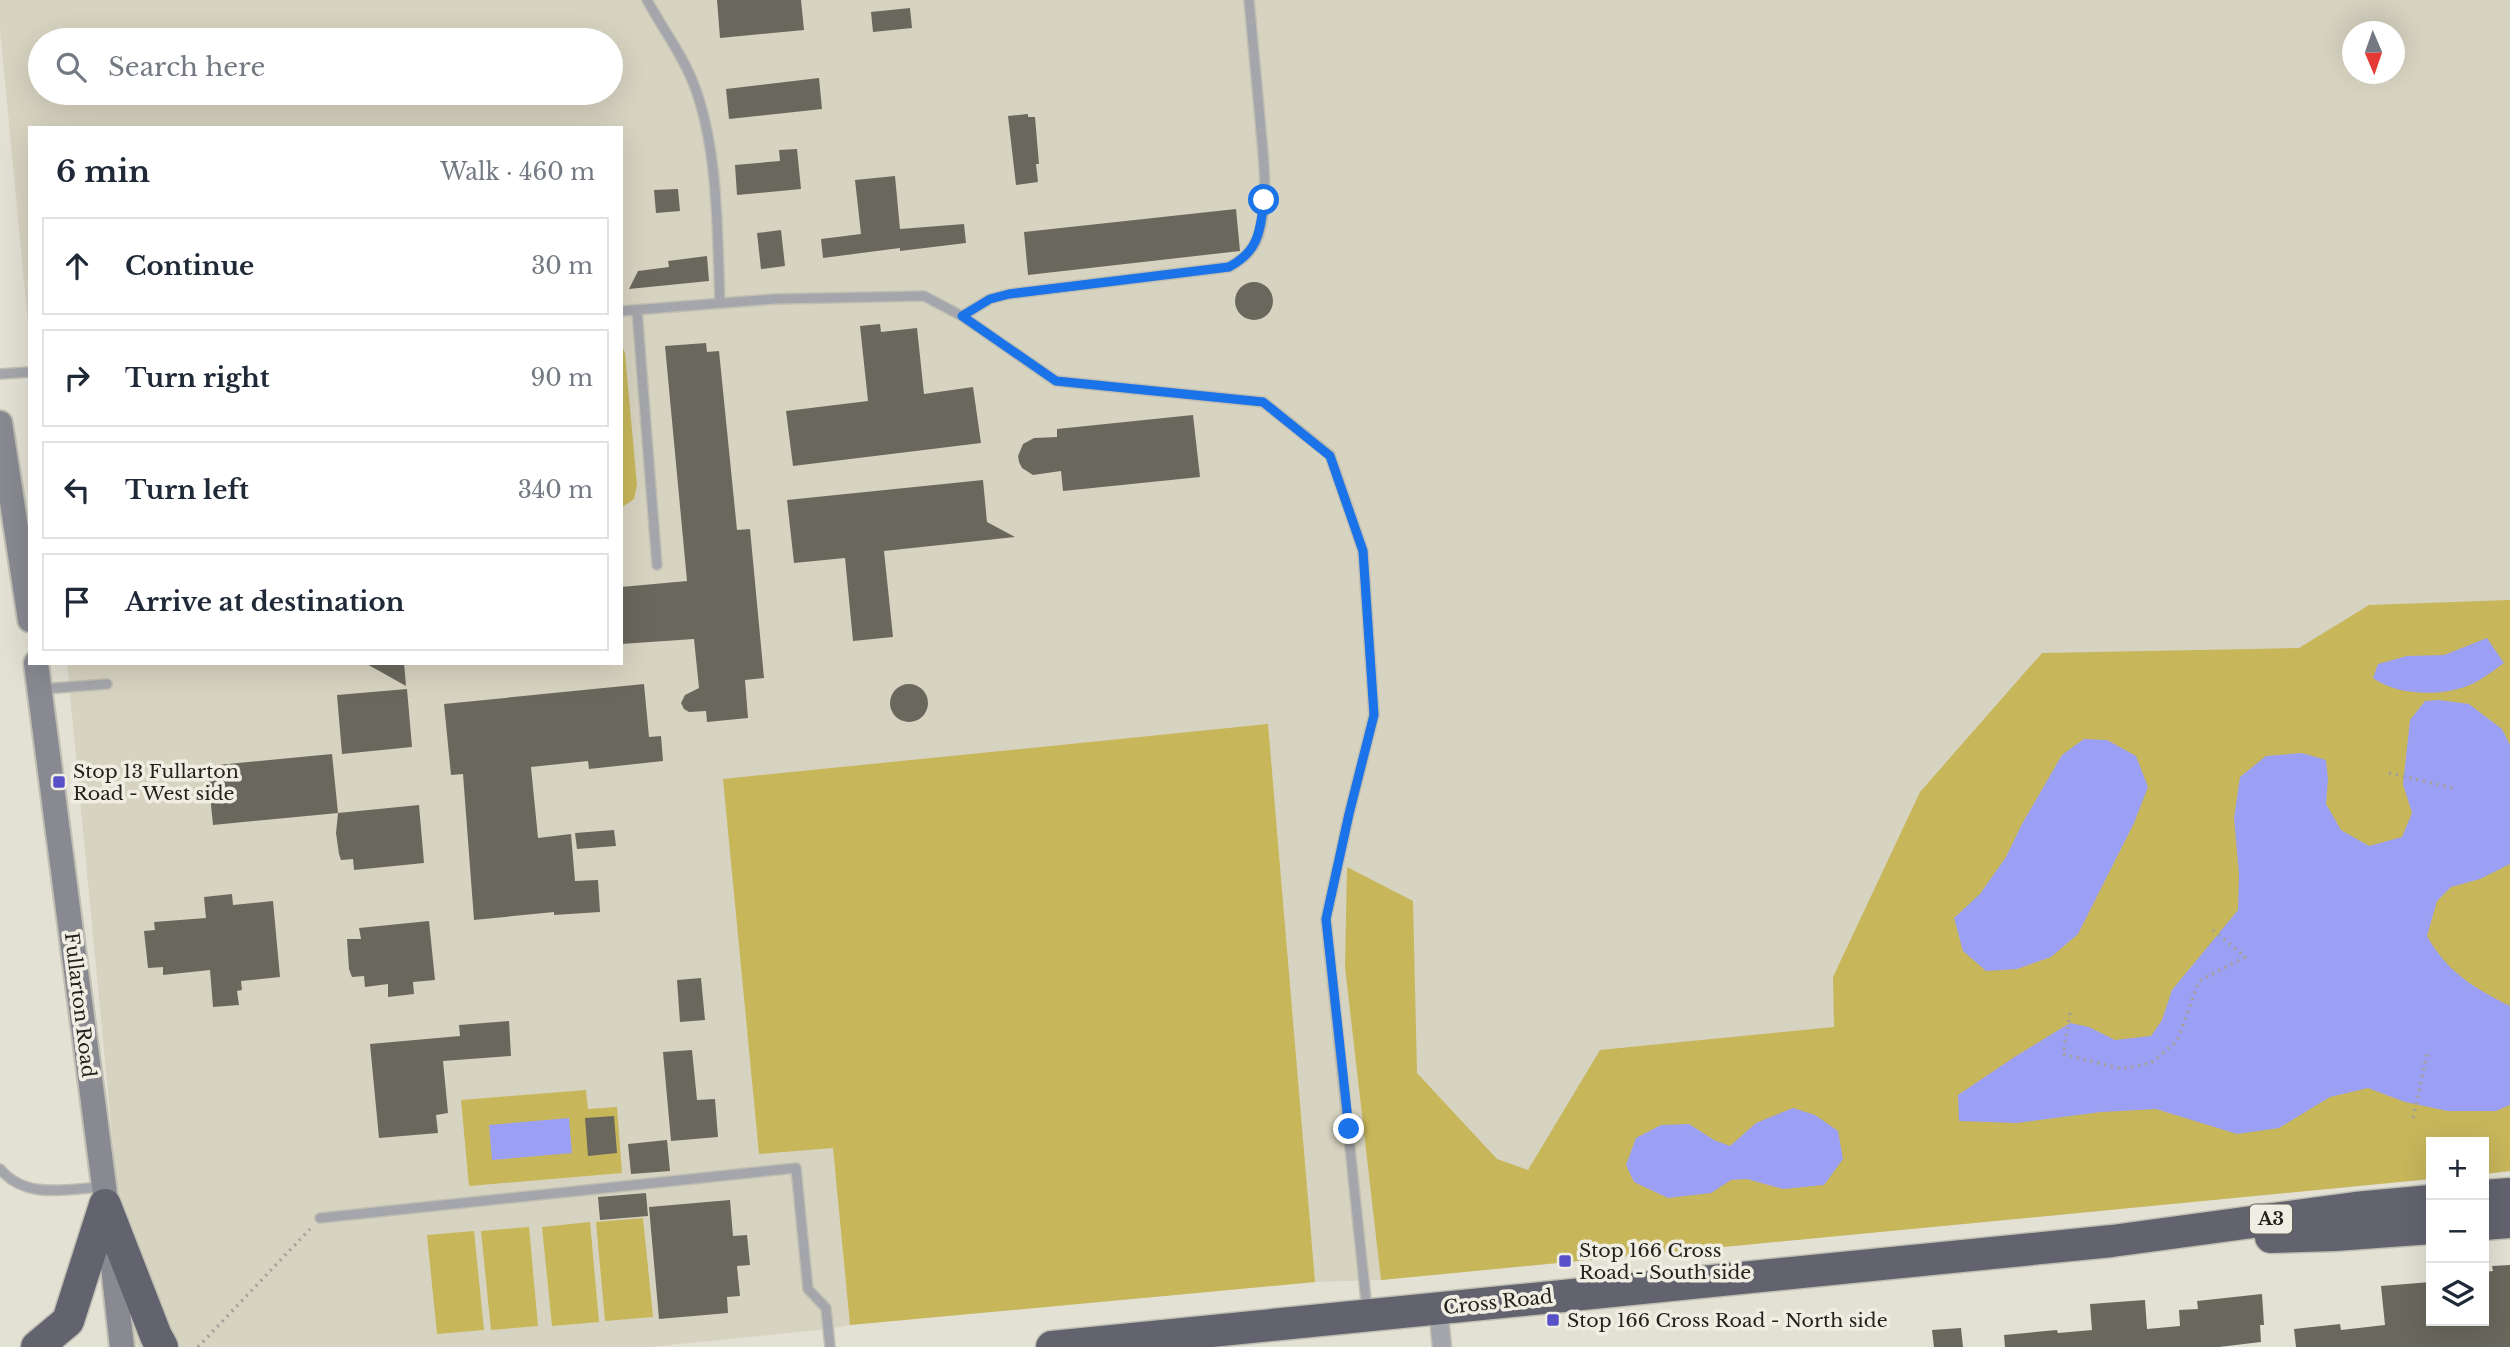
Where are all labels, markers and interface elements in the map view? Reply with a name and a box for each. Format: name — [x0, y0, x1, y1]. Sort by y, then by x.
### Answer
north arrow — [2342, 21, 2405, 84]
search box — [28, 28, 623, 105]
icon: search — [52, 48, 90, 86]
text: Search here — [108, 51, 265, 83]
text: 6 min — [56, 153, 150, 190]
text: Walk · 460 m — [440, 158, 595, 186]
route start — [1248, 184, 1279, 215]
icon: ahead — [58, 247, 96, 285]
text: Continue — [125, 250, 254, 282]
text: 30 m — [531, 252, 593, 280]
icon: right — [58, 359, 96, 397]
text: Turn right — [125, 362, 270, 394]
text: 90 m — [531, 364, 593, 392]
icon: left — [58, 471, 96, 509]
text: Turn left — [125, 474, 249, 506]
text: 340 m — [518, 476, 593, 504]
icon: arrive — [58, 583, 96, 621]
text: Arrive at destination — [125, 586, 405, 618]
place label: Stop 13 Fullarton Road - West side — [73, 760, 239, 805]
marker: Stop 13 Fullarton Road - West side — [51, 774, 67, 790]
street label: Fullarton Road — [60, 931, 100, 1079]
route end — [1333, 1113, 1364, 1144]
map controls — [2426, 1137, 2489, 1326]
button: + — [2426, 1137, 2489, 1200]
button: − — [2426, 1200, 2489, 1263]
road number: A3 — [2250, 1204, 2292, 1234]
place label: Stop 166 Cross Road - South side — [1579, 1239, 1751, 1284]
marker: Stop 166 Cross Road - South side — [1557, 1253, 1573, 1269]
button: layers — [2426, 1263, 2489, 1326]
street label: Cross Road — [1442, 1285, 1554, 1319]
place label: Stop 166 Cross Road - North side — [1567, 1309, 1888, 1332]
marker: Stop 166 Cross Road - North side — [1545, 1312, 1561, 1328]

